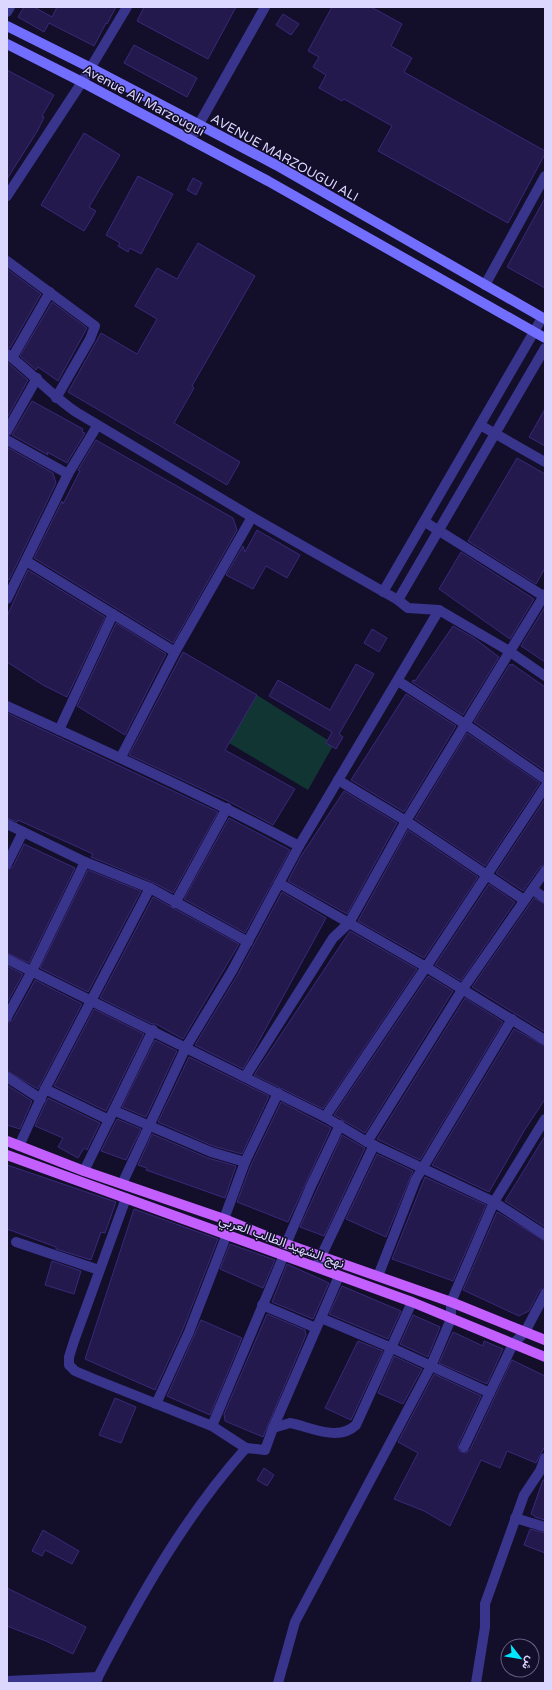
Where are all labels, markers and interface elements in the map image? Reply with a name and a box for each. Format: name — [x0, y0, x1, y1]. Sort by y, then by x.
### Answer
street label: Avenue Ali Marzougui — [80, 62, 207, 140]
street label: AVENUE MARZOUGUI ALI — [208, 111, 361, 205]
street label: نهج الشهيد الطالب العربي — [216, 1212, 347, 1274]
north arrow — [500, 1638, 540, 1678]
text: ش — [519, 1654, 537, 1672]

